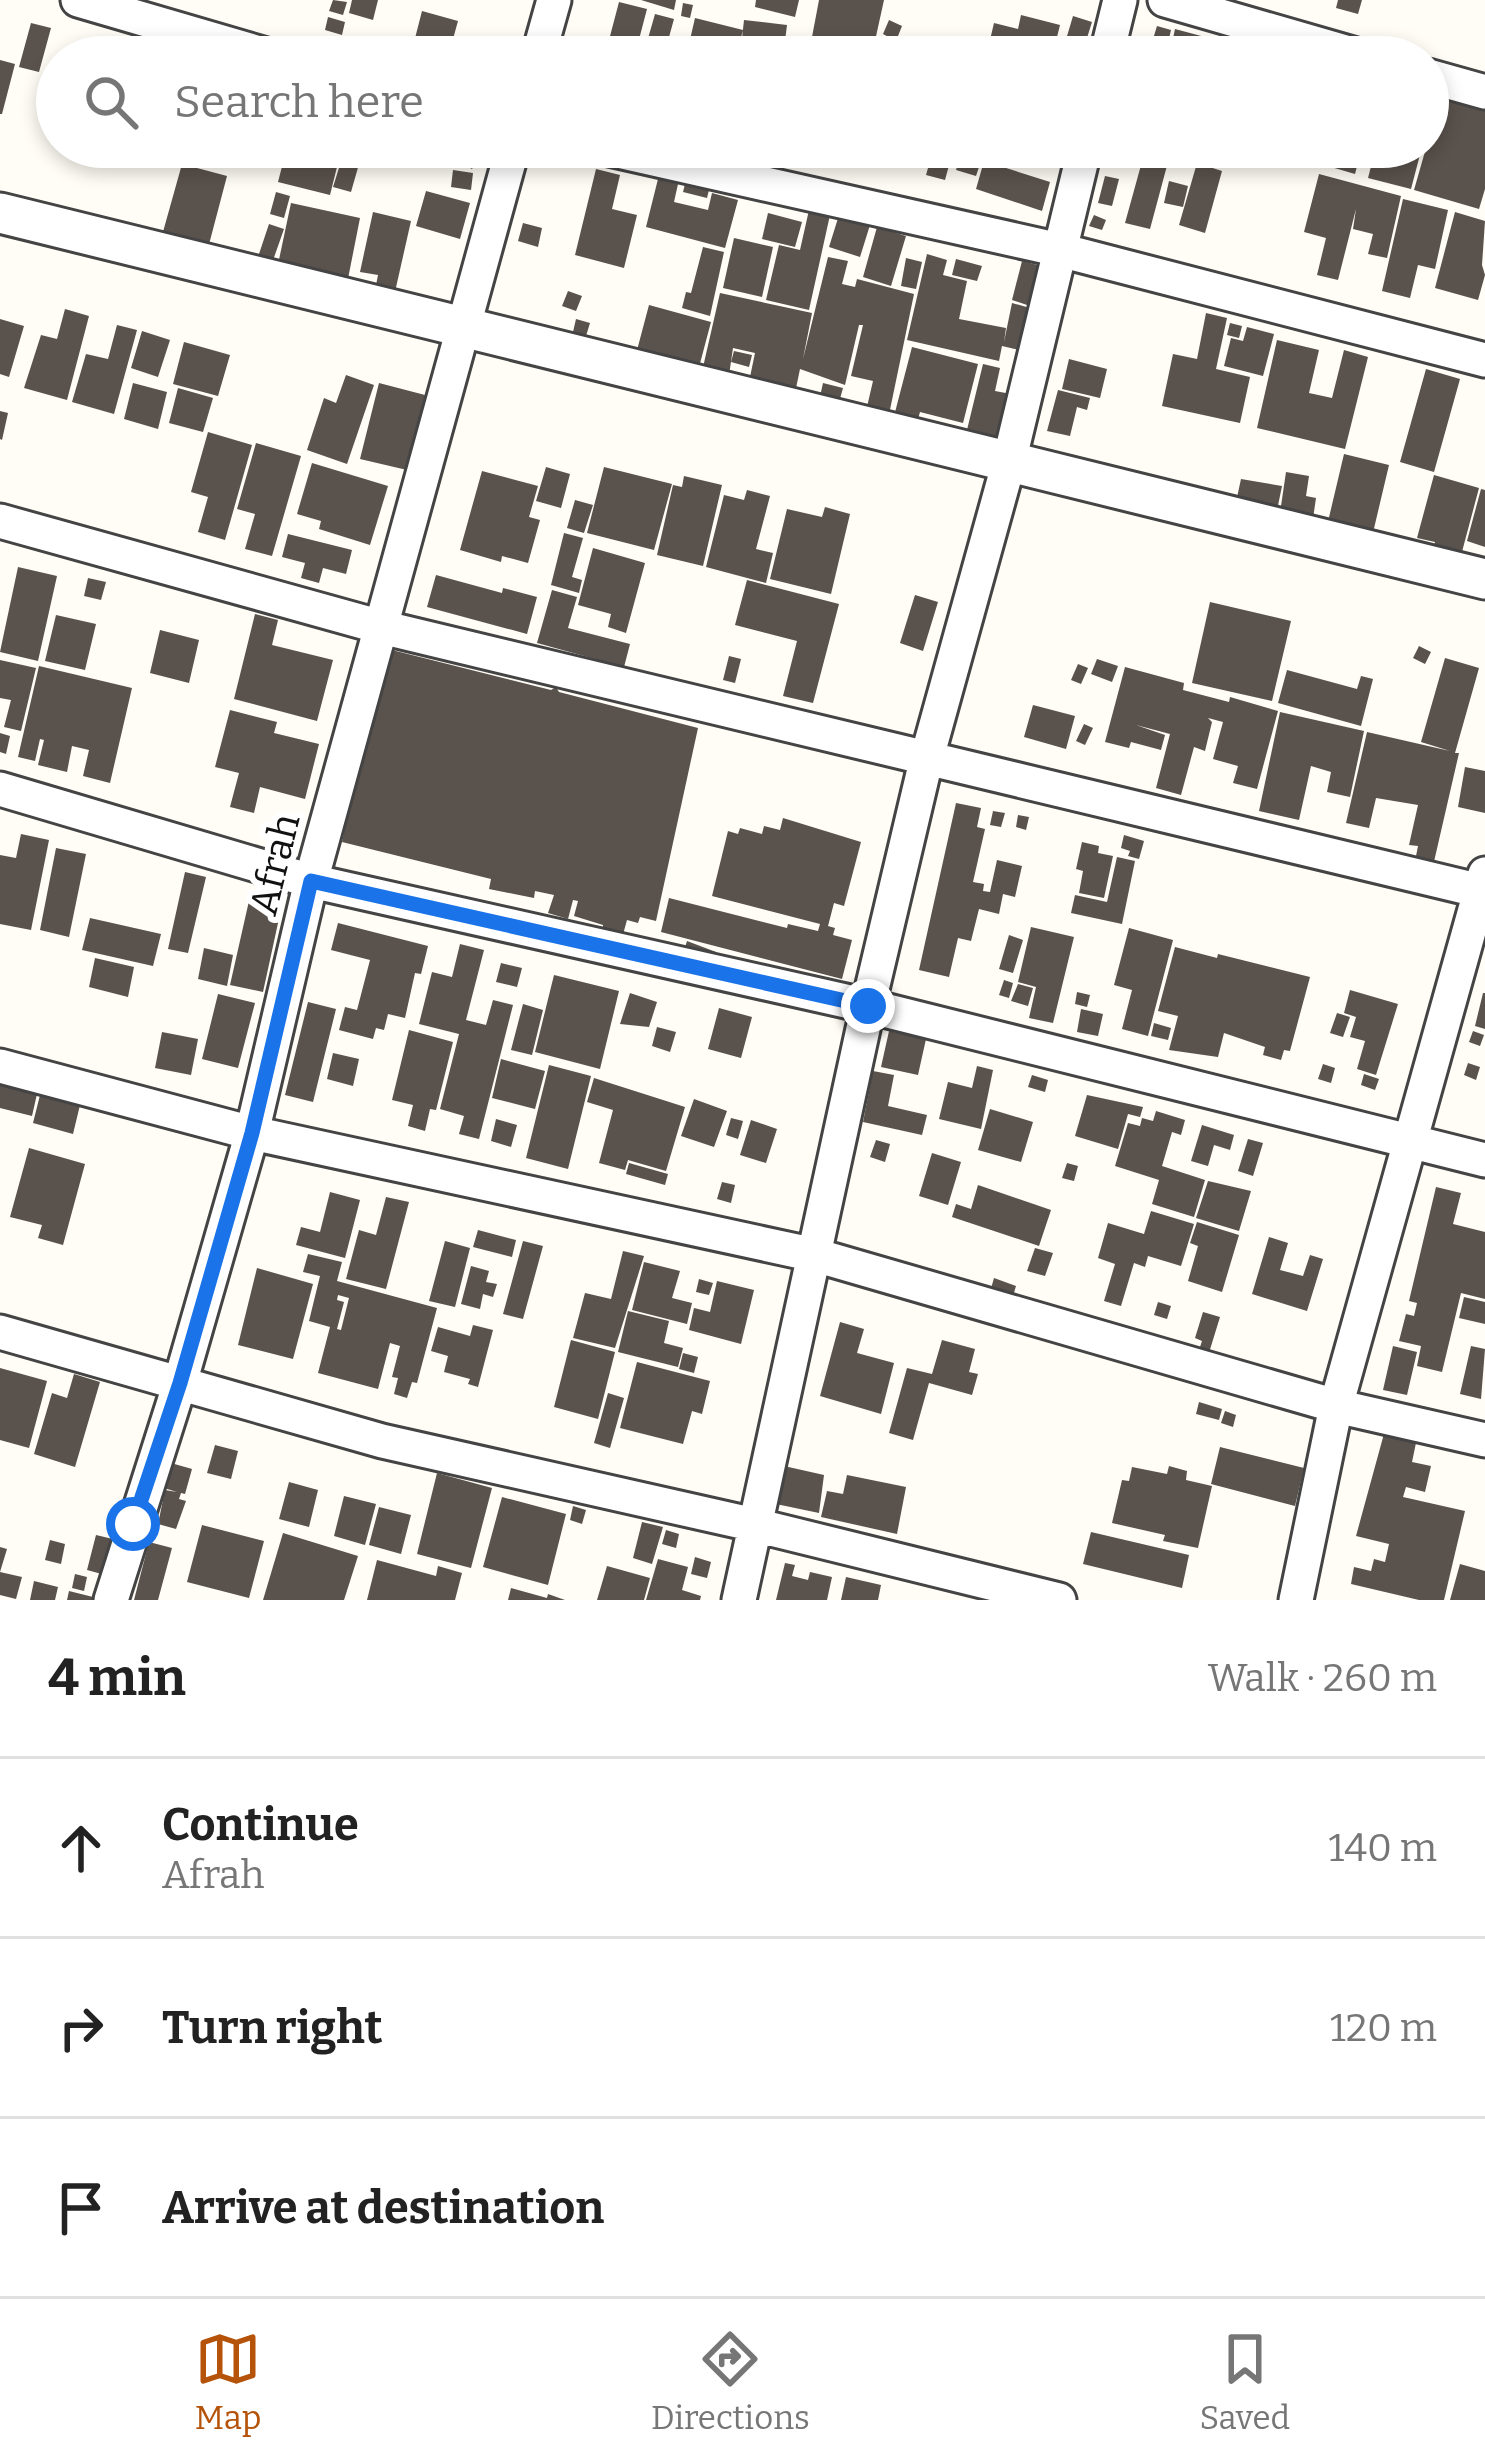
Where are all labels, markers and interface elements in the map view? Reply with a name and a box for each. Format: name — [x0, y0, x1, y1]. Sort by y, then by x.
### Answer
search box — [36, 36, 1449, 168]
icon: search — [78, 69, 144, 135]
text: Search here — [174, 75, 424, 129]
street label: Afrah — [240, 809, 310, 920]
route end — [841, 979, 895, 1033]
route start — [106, 1497, 160, 1551]
text: 4 min — [48, 1647, 186, 1709]
text: Walk · 260 m — [1208, 1655, 1437, 1701]
text: Continue — [162, 1798, 359, 1852]
icon: ahead — [48, 1815, 114, 1881]
text: 140 m — [1328, 1825, 1437, 1871]
text: Afrah — [162, 1852, 265, 1898]
icon: right — [48, 1995, 114, 2061]
text: Turn right — [162, 2001, 382, 2055]
text: 120 m — [1330, 2005, 1437, 2051]
icon: arrive — [48, 2175, 114, 2241]
text: Arrive at destination — [162, 2181, 604, 2235]
tab: Map — [195, 2326, 261, 2438]
tab: Directions — [651, 2326, 810, 2438]
tab: Saved — [1200, 2326, 1290, 2438]

